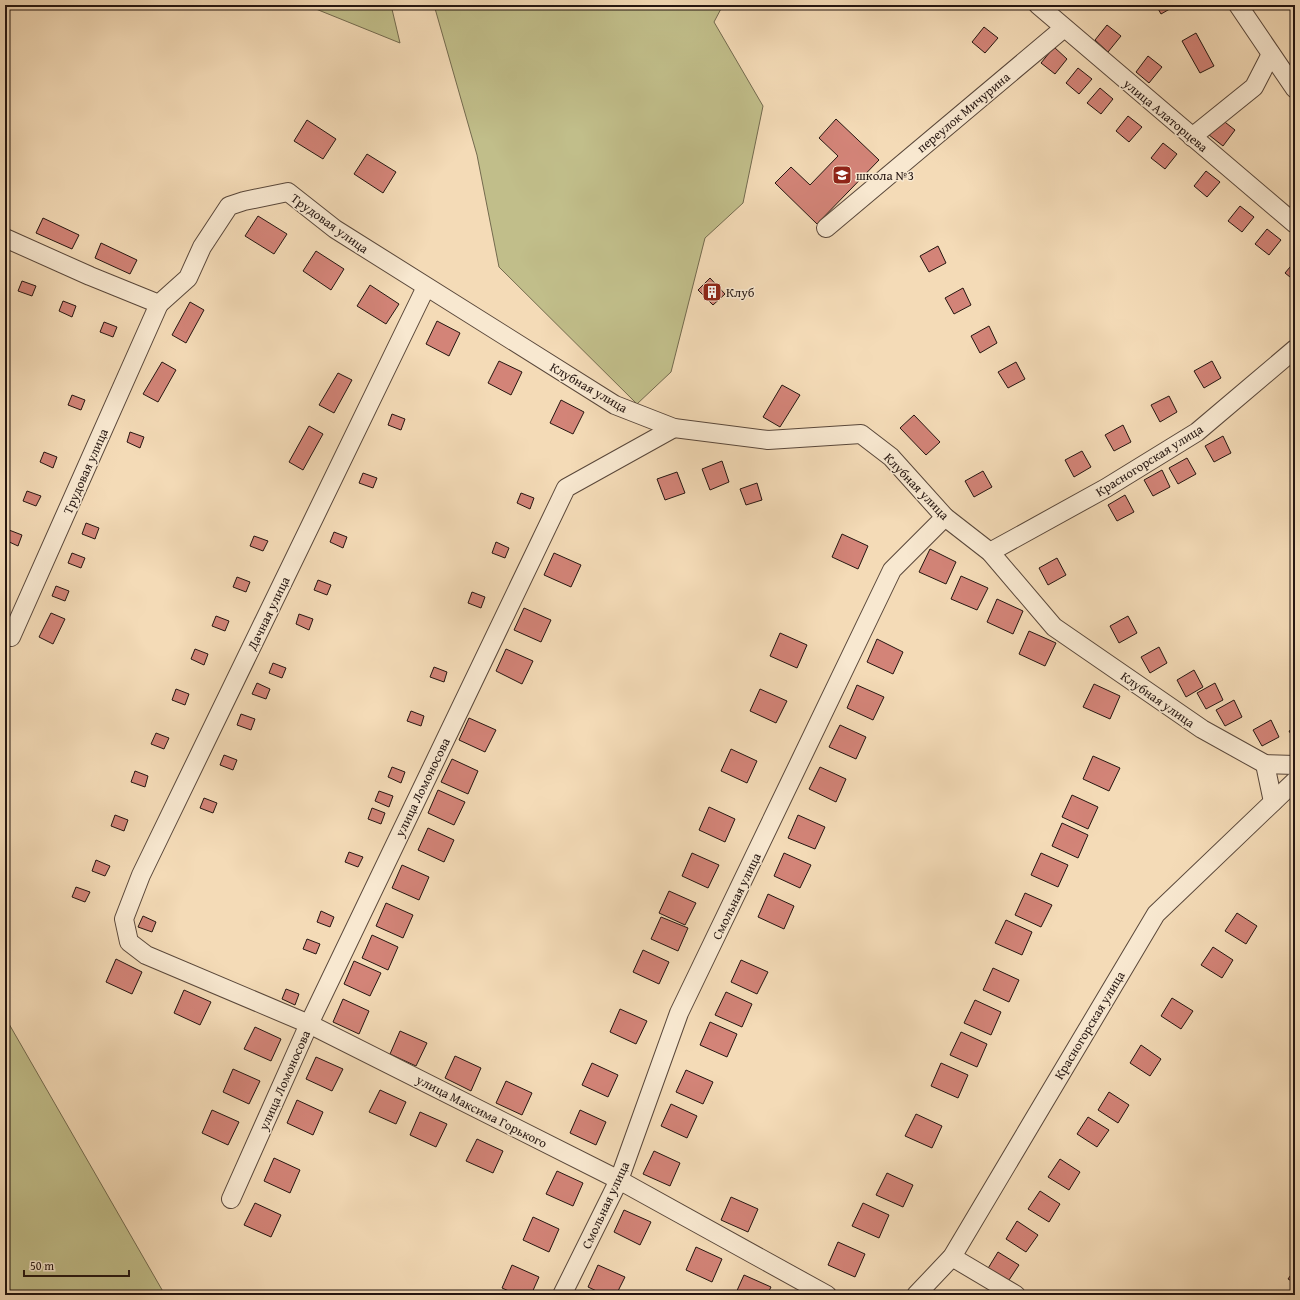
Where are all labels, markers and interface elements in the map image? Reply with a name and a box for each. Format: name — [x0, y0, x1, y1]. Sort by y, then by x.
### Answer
street label: переулок Мичурина — [913, 67, 1015, 157]
street label: улица Алаторцева — [1119, 74, 1213, 157]
school or university icon: школа №3 — [831, 164, 853, 186]
place label: школа №3 — [856, 166, 914, 185]
street label: Трудовая улица — [287, 189, 373, 259]
building icon: Клуб — [701, 281, 723, 303]
place label: Клуб — [726, 283, 755, 302]
street label: Клубная улица — [546, 358, 632, 418]
street label: Красногорская улица — [1092, 419, 1207, 501]
street label: Трудовая улица — [58, 425, 113, 517]
street label: Клубная улица — [880, 449, 954, 525]
street label: Дачная улица — [242, 573, 295, 654]
street label: Клубная улица — [1117, 667, 1199, 733]
street label: улица Ломоносова — [390, 734, 455, 841]
street label: Смольная улица — [707, 849, 766, 943]
street label: Красногорская улица — [1049, 967, 1130, 1083]
street label: улица Ломоносова — [253, 1026, 315, 1134]
street label: улица Максима Горького — [412, 1070, 551, 1153]
street label: Смольная улица — [577, 1158, 634, 1252]
scale bar — [24, 1252, 129, 1278]
text: 50 m — [30, 1257, 54, 1274]

